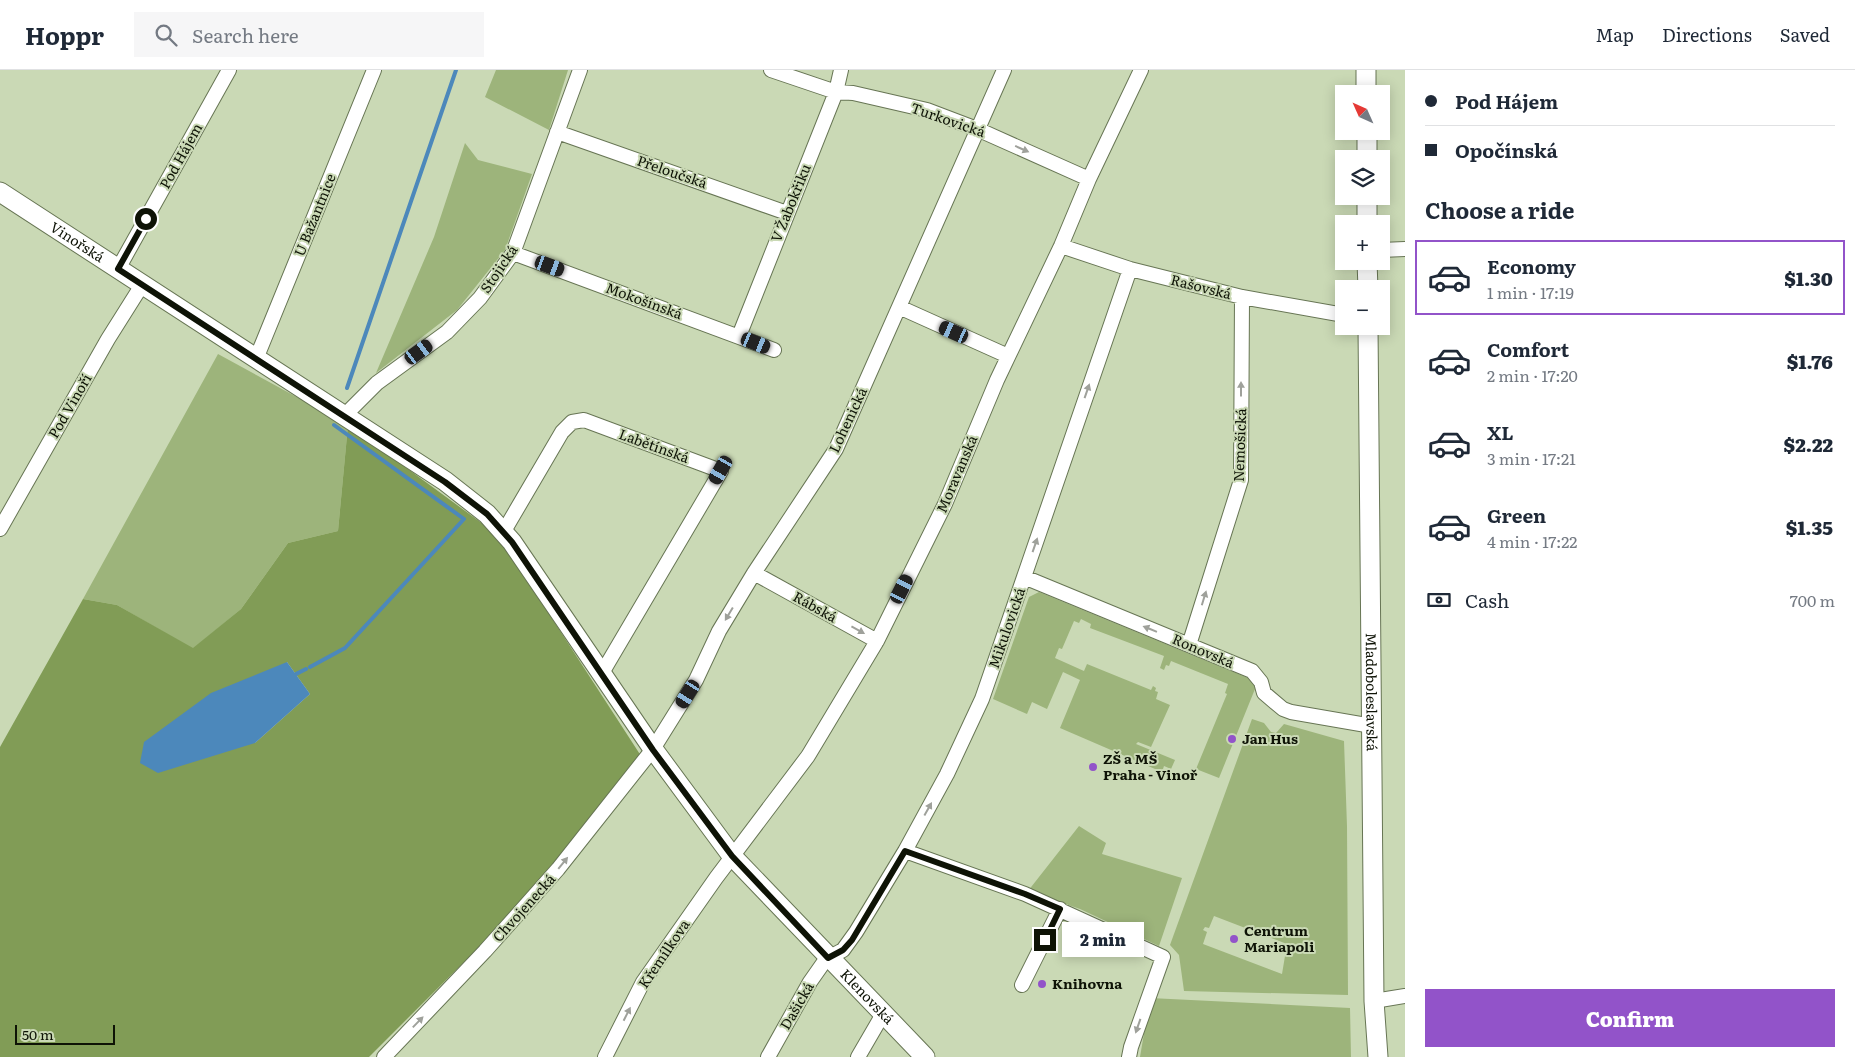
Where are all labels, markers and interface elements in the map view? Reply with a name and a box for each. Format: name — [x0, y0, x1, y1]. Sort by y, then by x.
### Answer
search box — [134, 12, 484, 57]
text: Hoppr — [25, 17, 104, 52]
icon: search — [152, 21, 180, 49]
text: Search here — [192, 21, 299, 49]
text: Map — [1596, 21, 1634, 48]
text: Directions — [1662, 21, 1752, 48]
text: Saved — [1780, 21, 1830, 48]
north arrow — [1335, 85, 1390, 140]
map controls — [1335, 85, 1390, 335]
text: Pod Hájem — [1455, 87, 1558, 115]
street label: Turkovická — [908, 97, 989, 141]
street label: Pod Hájem — [154, 119, 207, 192]
text: Opočínská — [1455, 136, 1558, 164]
one-way arrow — [1015, 146, 1029, 154]
street label: Přeloučská — [635, 150, 710, 193]
button: layers — [1335, 150, 1390, 205]
street label: V Žabokřiku — [765, 160, 815, 245]
street label: U Bažantnice — [288, 170, 340, 259]
text: Choose a ride — [1425, 193, 1574, 226]
route start — [135, 208, 157, 230]
button: + — [1335, 215, 1390, 270]
street label: Vinořská — [47, 216, 109, 267]
street label: Stojická — [475, 240, 522, 296]
text: Economy — [1487, 252, 1576, 280]
car — [533, 254, 566, 278]
icon: car — [1427, 255, 1472, 300]
text: $1.30 — [1784, 264, 1833, 292]
street label: Rašovská — [1169, 269, 1234, 303]
street label: Mokošínská — [603, 277, 686, 323]
button: − — [1335, 280, 1390, 335]
text: 1 min · 17:19 — [1487, 280, 1574, 304]
car — [937, 319, 970, 345]
car — [739, 330, 772, 356]
text: Comfort — [1487, 335, 1569, 363]
car — [402, 337, 435, 367]
icon: car — [1427, 338, 1472, 383]
text: $1.76 — [1787, 347, 1833, 375]
text: 2 min · 17:20 — [1487, 363, 1578, 387]
street label: Pod Vinoří — [43, 369, 96, 441]
one-way arrow — [1237, 381, 1245, 397]
street label: Lohenická — [823, 383, 871, 456]
one-way arrow — [1084, 383, 1092, 398]
street label: Nemošická — [1228, 407, 1250, 482]
text: XL — [1487, 418, 1514, 446]
icon: car — [1427, 421, 1472, 466]
street label: Labětínská — [616, 423, 693, 467]
text: $2.22 — [1783, 430, 1833, 458]
street label: Moravanská — [931, 431, 982, 515]
text: 3 min · 17:21 — [1487, 446, 1576, 470]
car — [707, 453, 734, 487]
text: Green — [1487, 501, 1546, 529]
icon: car — [1427, 504, 1472, 549]
text: $1.35 — [1786, 513, 1833, 541]
text: 4 min · 17:22 — [1487, 529, 1577, 553]
one-way arrow — [1031, 537, 1039, 552]
car — [888, 572, 915, 606]
street label: Mikulovická — [983, 584, 1029, 671]
street label: Rábská — [790, 586, 842, 627]
icon: cash — [1425, 586, 1453, 614]
text: Cash — [1465, 586, 1509, 614]
text: 700 m — [1790, 588, 1835, 612]
one-way arrow — [1200, 591, 1208, 606]
one-way arrow — [724, 608, 733, 621]
one-way arrow — [1143, 624, 1157, 632]
one-way arrow — [852, 626, 865, 635]
street label: Ronovská — [1169, 628, 1238, 672]
street label: Mladoboleslavská — [1362, 633, 1383, 752]
car — [673, 677, 702, 711]
place label: Jan Hus — [1242, 728, 1298, 748]
marker: Jan Hus — [1226, 733, 1238, 745]
place label: ZŠ a MŠ Praha - Vinoř — [1103, 748, 1198, 784]
marker: ZŠ a MŠ Praha - Vinoř — [1087, 761, 1099, 773]
one-way arrow — [924, 801, 932, 816]
one-way arrow — [558, 857, 569, 870]
street label: Chvojenecká — [487, 869, 560, 946]
street label: Křemílkova — [633, 915, 694, 992]
place label: Centrum Mariapoli — [1244, 920, 1314, 956]
callout: 2 min — [1062, 922, 1145, 958]
text: 2 min — [1080, 927, 1126, 951]
route end — [1034, 929, 1056, 951]
marker: Centrum Mariapoli — [1228, 933, 1240, 945]
street label: Klenovská — [836, 964, 899, 1028]
place label: Knihovna — [1052, 973, 1123, 993]
street label: Dašická — [774, 978, 818, 1033]
marker: Knihovna — [1036, 978, 1048, 990]
button: Confirm — [1425, 989, 1835, 1047]
one-way arrow — [623, 1006, 631, 1021]
one-way arrow — [412, 1016, 424, 1028]
one-way arrow — [1134, 1018, 1141, 1033]
scale bar — [15, 1022, 115, 1045]
text: 50 m — [22, 1024, 54, 1044]

